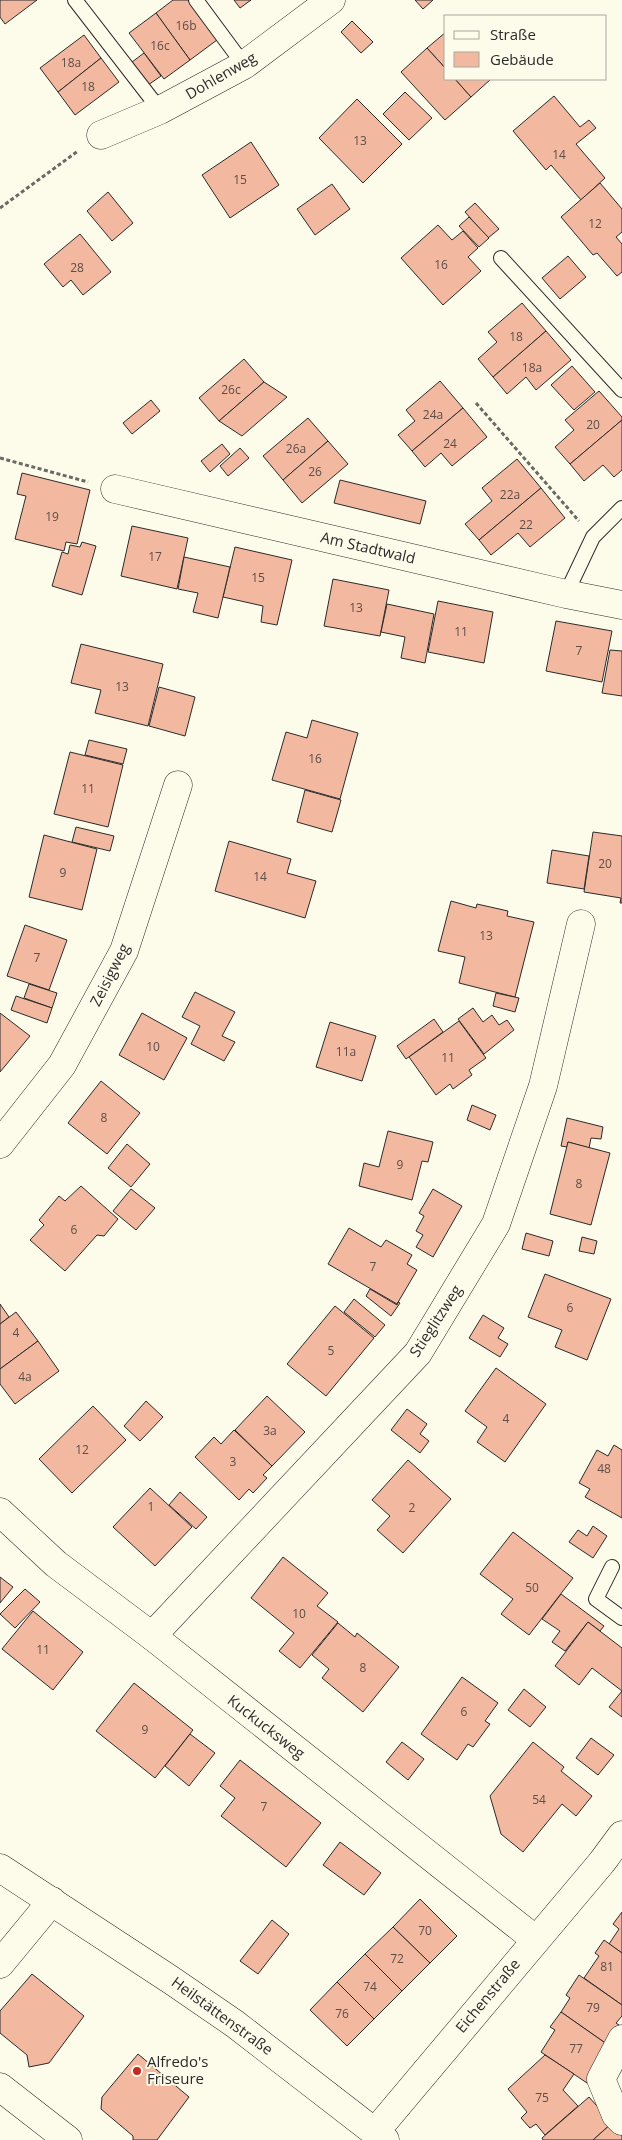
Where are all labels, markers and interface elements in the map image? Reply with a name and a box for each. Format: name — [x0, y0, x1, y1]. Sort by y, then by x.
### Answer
legend — [444, 15, 607, 80]
house number: 16b — [175, 17, 197, 34]
text: Straße — [490, 24, 536, 44]
house number: 16c — [150, 37, 170, 54]
street label: Dohlenweg — [181, 47, 260, 103]
text: Gebäude — [490, 49, 554, 69]
house number: 18a — [61, 54, 81, 71]
house number: 18 — [81, 78, 95, 95]
house number: 13 — [353, 132, 367, 149]
house number: 14 — [552, 146, 566, 163]
house number: 15 — [233, 171, 247, 188]
house number: 12 — [588, 215, 602, 232]
house number: 16 — [434, 256, 448, 273]
house number: 28 — [70, 259, 84, 276]
house number: 18 — [509, 328, 523, 345]
house number: 18a — [522, 359, 542, 376]
house number: 26c — [221, 381, 241, 398]
house number: 24a — [423, 406, 443, 423]
house number: 20 — [586, 416, 600, 433]
house number: 24 — [443, 435, 457, 452]
house number: 26a — [286, 440, 306, 457]
house number: 26 — [308, 463, 322, 480]
house number: 22a — [500, 486, 520, 503]
house number: 19 — [45, 508, 59, 525]
house number: 22 — [519, 516, 533, 533]
street label: Am Stadtwald — [319, 526, 418, 568]
house number: 17 — [148, 548, 162, 565]
house number: 15 — [251, 569, 265, 586]
house number: 13 — [349, 599, 363, 616]
house number: 11 — [454, 623, 468, 640]
house number: 7 — [576, 642, 583, 659]
house number: 13 — [115, 678, 129, 695]
house number: 16 — [308, 750, 322, 767]
house number: 11 — [81, 780, 95, 797]
house number: 20 — [598, 855, 612, 872]
house number: 9 — [60, 864, 67, 881]
house number: 14 — [253, 868, 267, 885]
house number: 13 — [479, 927, 493, 944]
street label: Zeisigweg — [85, 940, 133, 1009]
house number: 7 — [34, 949, 41, 966]
house number: 10 — [146, 1038, 160, 1055]
house number: 11a — [336, 1043, 356, 1060]
house number: 11 — [441, 1049, 455, 1066]
house number: 8 — [101, 1109, 108, 1126]
house number: 9 — [397, 1156, 404, 1173]
house number: 8 — [576, 1175, 583, 1192]
house number: 6 — [71, 1221, 78, 1238]
house number: 7 — [370, 1258, 377, 1275]
street label: Stieglitzweg — [404, 1281, 466, 1360]
house number: 6 — [567, 1299, 574, 1316]
house number: 4 — [13, 1324, 20, 1341]
house number: 5 — [328, 1342, 335, 1359]
house number: 4a — [18, 1368, 32, 1385]
house number: 4 — [503, 1410, 510, 1427]
house number: 3a — [263, 1422, 277, 1439]
house number: 12 — [75, 1441, 89, 1458]
house number: 3 — [230, 1453, 237, 1470]
house number: 48 — [597, 1460, 611, 1477]
house number: 1 — [148, 1498, 154, 1515]
house number: 2 — [409, 1499, 416, 1516]
house number: 50 — [525, 1579, 539, 1596]
house number: 10 — [292, 1605, 306, 1622]
house number: 11 — [36, 1641, 50, 1658]
house number: 8 — [360, 1659, 367, 1676]
street label: Kuckucksweg — [224, 1690, 309, 1763]
house number: 6 — [461, 1703, 468, 1720]
house number: 9 — [142, 1721, 149, 1738]
house number: 54 — [532, 1791, 546, 1808]
house number: 7 — [261, 1798, 268, 1815]
house number: 70 — [418, 1922, 432, 1939]
house number: 72 — [390, 1950, 404, 1967]
street label: Eichenstraße — [450, 1954, 524, 2037]
house number: 81 — [600, 1958, 614, 1975]
street label: Heilstättenstraße — [168, 1972, 277, 2059]
house number: 74 — [363, 1978, 377, 1995]
house number: 79 — [586, 1999, 600, 2016]
house number: 76 — [335, 2005, 349, 2022]
house number: 77 — [569, 2040, 583, 2057]
place label: Alfredo's Friseure — [147, 2051, 209, 2088]
marker: Alfredo's Friseure — [131, 2065, 143, 2077]
house number: 75 — [535, 2089, 549, 2106]

